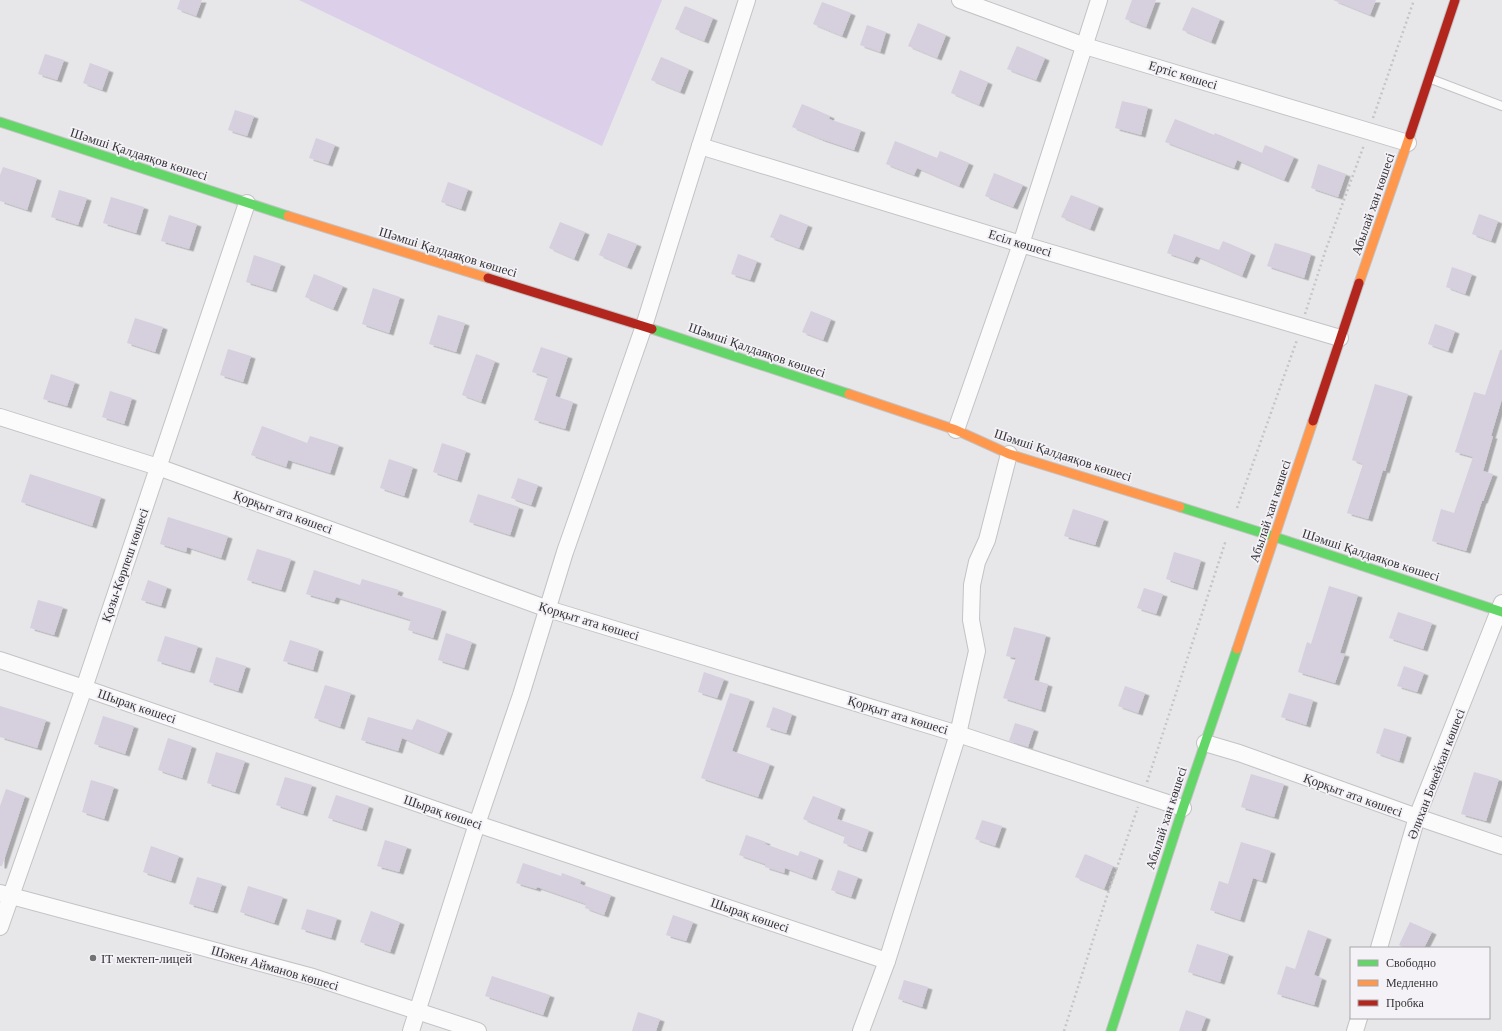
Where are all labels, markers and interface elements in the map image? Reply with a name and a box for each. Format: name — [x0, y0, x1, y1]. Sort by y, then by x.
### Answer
street label: Ертіс көшесі — [1147, 57, 1219, 93]
street label: Шәмші Қалдаяқов көшесі — [68, 125, 210, 183]
street label: Абылай хан көшесі — [1348, 151, 1398, 257]
street label: Шәмші Қалдаяқов көшесі — [377, 224, 519, 280]
street label: Есіл көшесі — [987, 226, 1054, 260]
street label: Шәмші Қалдаяқов көшесі — [687, 319, 828, 381]
street label: Шәмші Қалдаяқов көшесі — [992, 426, 1134, 484]
street label: Абылай хан көшесі — [1246, 457, 1294, 564]
street label: Қорқыт ата көшесі — [231, 487, 335, 537]
street label: Қозы-Көрпеш көшесі — [98, 506, 152, 624]
street label: Шәмші Қалдаяқов көшесі — [1300, 526, 1442, 584]
street label: Қорқыт ата көшесі — [537, 599, 641, 644]
street label: Шырақ көшесі — [96, 686, 179, 727]
street label: Қорқыт ата көшесі — [846, 693, 950, 738]
street label: Әлихан Бөкейхан көшесі — [1404, 706, 1468, 841]
street label: Абылай хан көшесі — [1142, 764, 1190, 871]
street label: Қорқыт ата көшесі — [1301, 770, 1405, 820]
street label: Шырақ көшесі — [402, 792, 485, 833]
street label: Шырақ көшесі — [709, 895, 792, 936]
street label: Шәкен Айманов көшесі — [209, 943, 341, 994]
legend — [1350, 947, 1490, 1019]
place label: IT мектеп-лицей — [101, 951, 192, 966]
marker: IT мектеп-лицей — [88, 953, 98, 963]
text: Свободно — [1386, 956, 1436, 970]
text: Медленно — [1386, 976, 1438, 990]
text: Пробка — [1386, 996, 1424, 1010]

